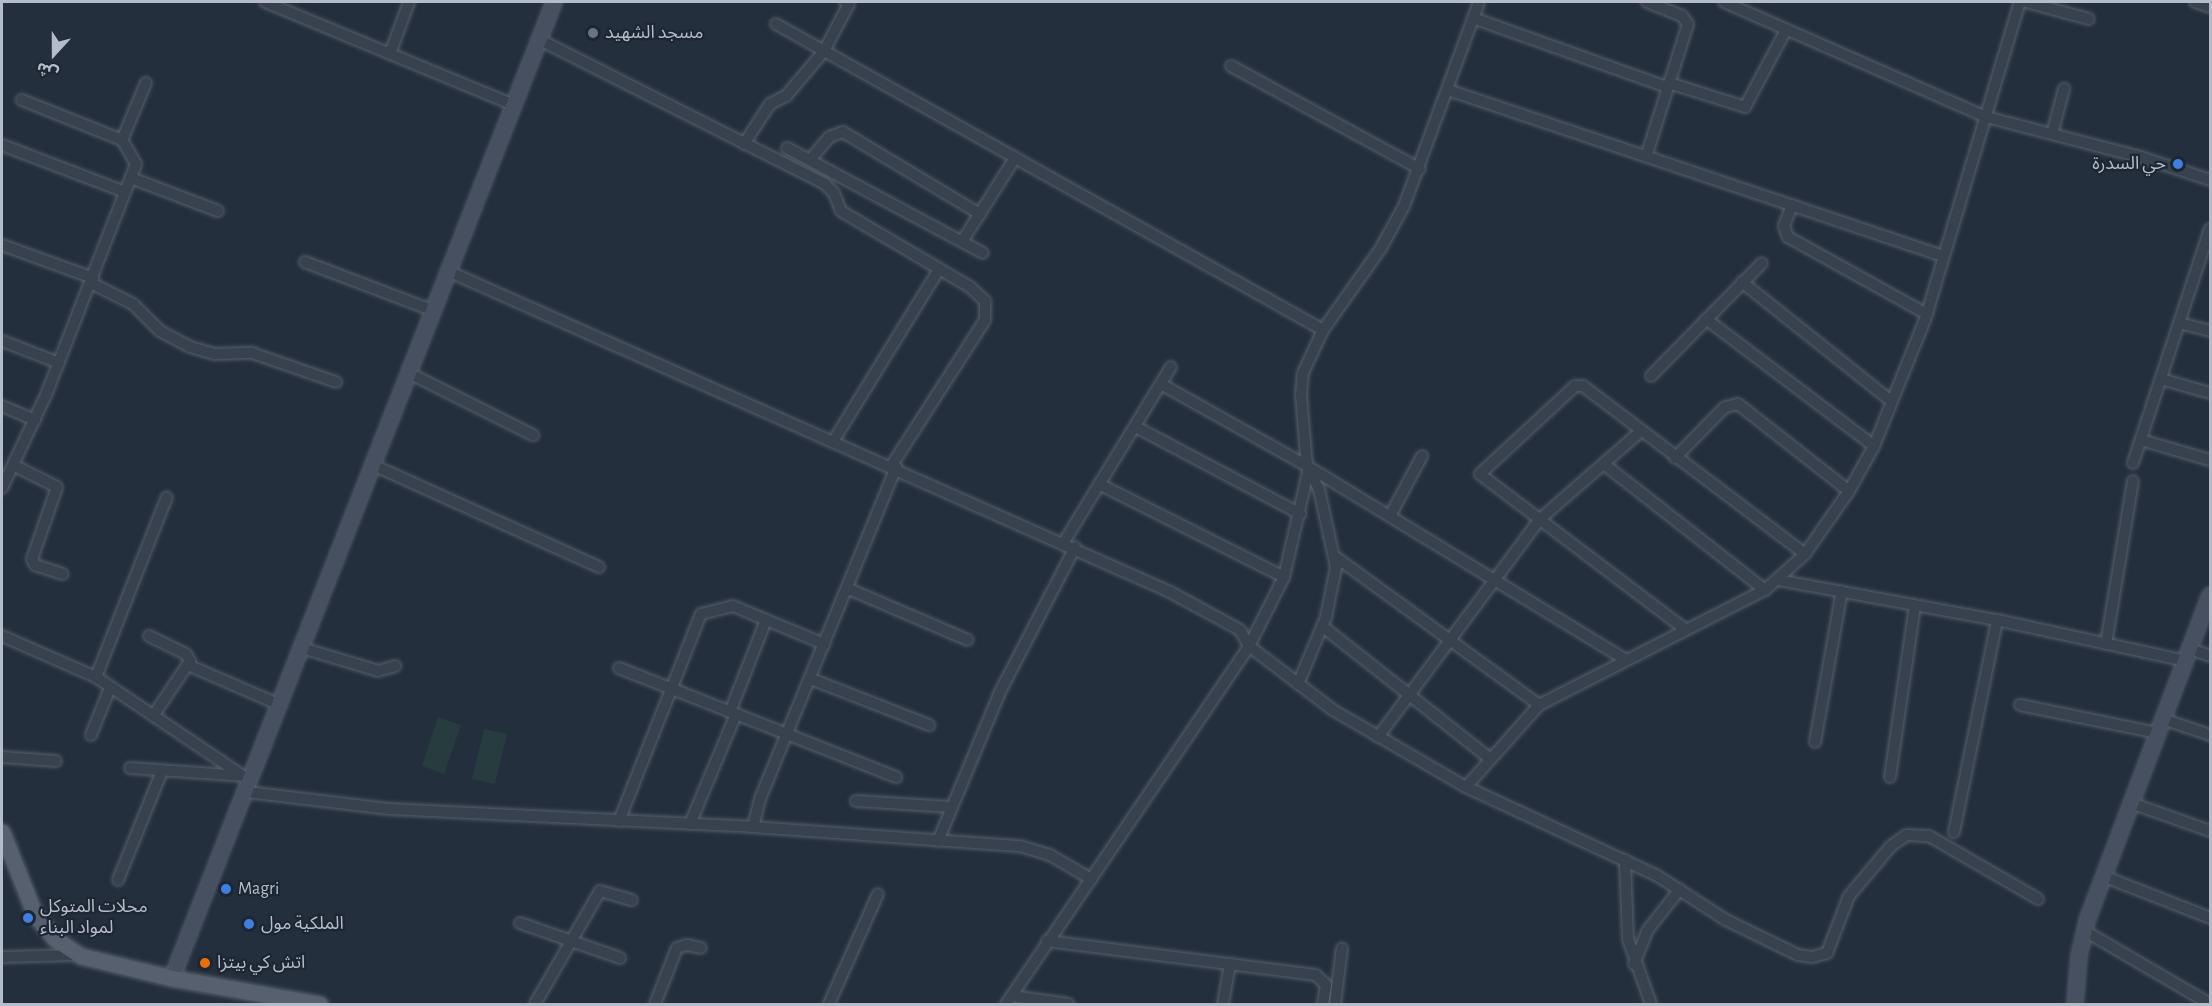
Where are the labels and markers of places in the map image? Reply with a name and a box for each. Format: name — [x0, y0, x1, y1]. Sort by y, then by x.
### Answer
place label: مسجد الشهيد — [605, 22, 703, 44]
marker: مسجد الشهيد — [586, 26, 600, 40]
place label: حي السدرة — [2092, 153, 2166, 175]
marker: حي السدرة — [2171, 157, 2185, 171]
place label: Magri — [238, 878, 279, 900]
marker: Magri — [219, 882, 233, 896]
place label: محلات المتوكل لمواد البناء — [40, 897, 148, 940]
marker: محلات المتوكل لمواد البناء — [21, 911, 35, 925]
place label: الملكية مول — [261, 913, 344, 935]
marker: الملكية مول — [242, 917, 256, 931]
place label: اتش كي بيتزا — [217, 952, 305, 974]
marker: اتش كي بيتزا — [198, 956, 212, 970]

